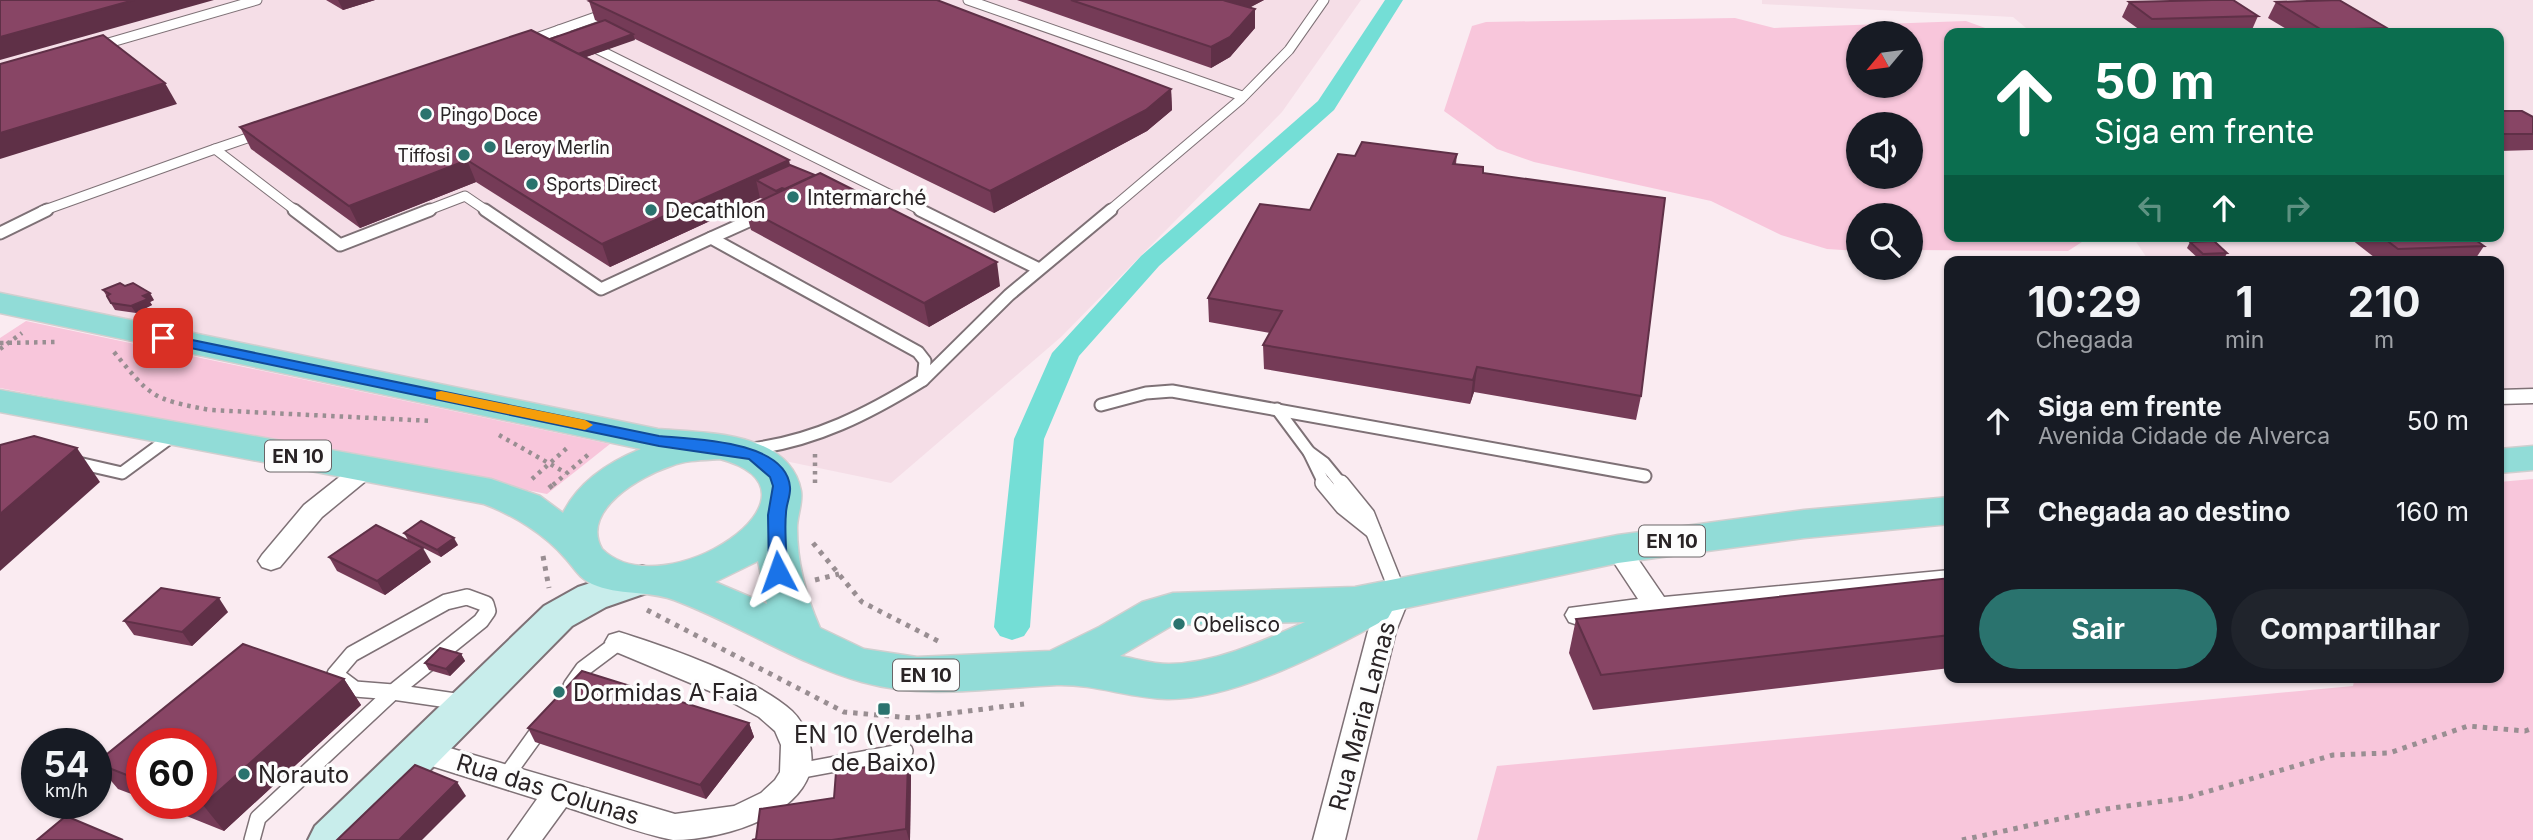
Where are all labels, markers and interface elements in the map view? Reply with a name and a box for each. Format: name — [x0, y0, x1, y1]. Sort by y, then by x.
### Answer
north arrow — [1846, 21, 1923, 98]
map controls — [1846, 21, 1923, 280]
text: 50 m — [2094, 52, 2215, 111]
icon: ahead — [1979, 56, 2070, 147]
place label: Pingo Doce — [440, 104, 538, 125]
marker: Pingo Doce — [418, 106, 434, 122]
button: sound — [1846, 112, 1923, 189]
text: Siga em frente — [2094, 112, 2314, 151]
place label: Leroy Merlin — [504, 137, 610, 158]
marker: Leroy Merlin — [482, 139, 498, 155]
place label: Tiffosi — [397, 145, 450, 166]
marker: Tiffosi — [456, 147, 472, 163]
place label: Sports Direct — [546, 174, 657, 195]
marker: Sports Direct — [524, 176, 540, 192]
place label: Intermarché — [807, 185, 927, 210]
marker: Intermarché — [785, 189, 801, 205]
icon: left — [2132, 189, 2170, 227]
icon: ahead — [2205, 189, 2243, 227]
icon: right — [2278, 189, 2316, 227]
place label: Decathlon — [665, 198, 766, 223]
marker: Decathlon — [643, 202, 659, 218]
button: search — [1846, 203, 1923, 280]
text: 10:29 — [2027, 276, 2142, 327]
text: 1 — [2236, 276, 2254, 327]
text: 210 — [2348, 276, 2421, 327]
pin — [133, 308, 193, 368]
icon: arrive — [144, 319, 182, 357]
text: Chegada — [2036, 326, 2133, 354]
text: min — [2225, 326, 2264, 354]
text: m — [2374, 326, 2394, 354]
text: Siga em frente — [2038, 391, 2222, 422]
icon: ahead — [1979, 402, 2017, 440]
text: 50 m — [2407, 405, 2469, 436]
text: Avenida Cidade de Alverca — [2038, 422, 2330, 450]
road number: EN 10 — [265, 440, 331, 471]
icon: arrive — [1979, 493, 2017, 531]
text: Chegada ao destino — [2038, 496, 2290, 527]
text: 160 m — [2396, 496, 2469, 527]
road number: EN 10 — [1639, 526, 1705, 556]
position arrow — [741, 535, 815, 609]
button: Sair — [1979, 589, 2217, 669]
button: Compartilhar — [2231, 589, 2469, 669]
place label: Obelisco — [1193, 612, 1280, 637]
marker: Obelisco — [1171, 616, 1187, 632]
street label: Rua Maria Lamas — [1323, 618, 1401, 814]
road number: EN 10 — [893, 660, 959, 690]
place label: Dormidas A Faia — [573, 678, 758, 707]
marker: Dormidas A Faia — [551, 684, 567, 700]
marker: EN 10 (Verdelha de Baixo) — [876, 701, 892, 717]
place label: EN 10 (Verdelha de Baixo) — [794, 720, 974, 777]
speed limit sign: 60 — [126, 728, 217, 819]
text: 54 — [43, 743, 90, 785]
street label: Rua das Colunas — [453, 747, 643, 831]
place label: Norauto — [258, 760, 349, 789]
marker: Norauto — [236, 766, 252, 782]
text: km/h — [45, 780, 88, 801]

